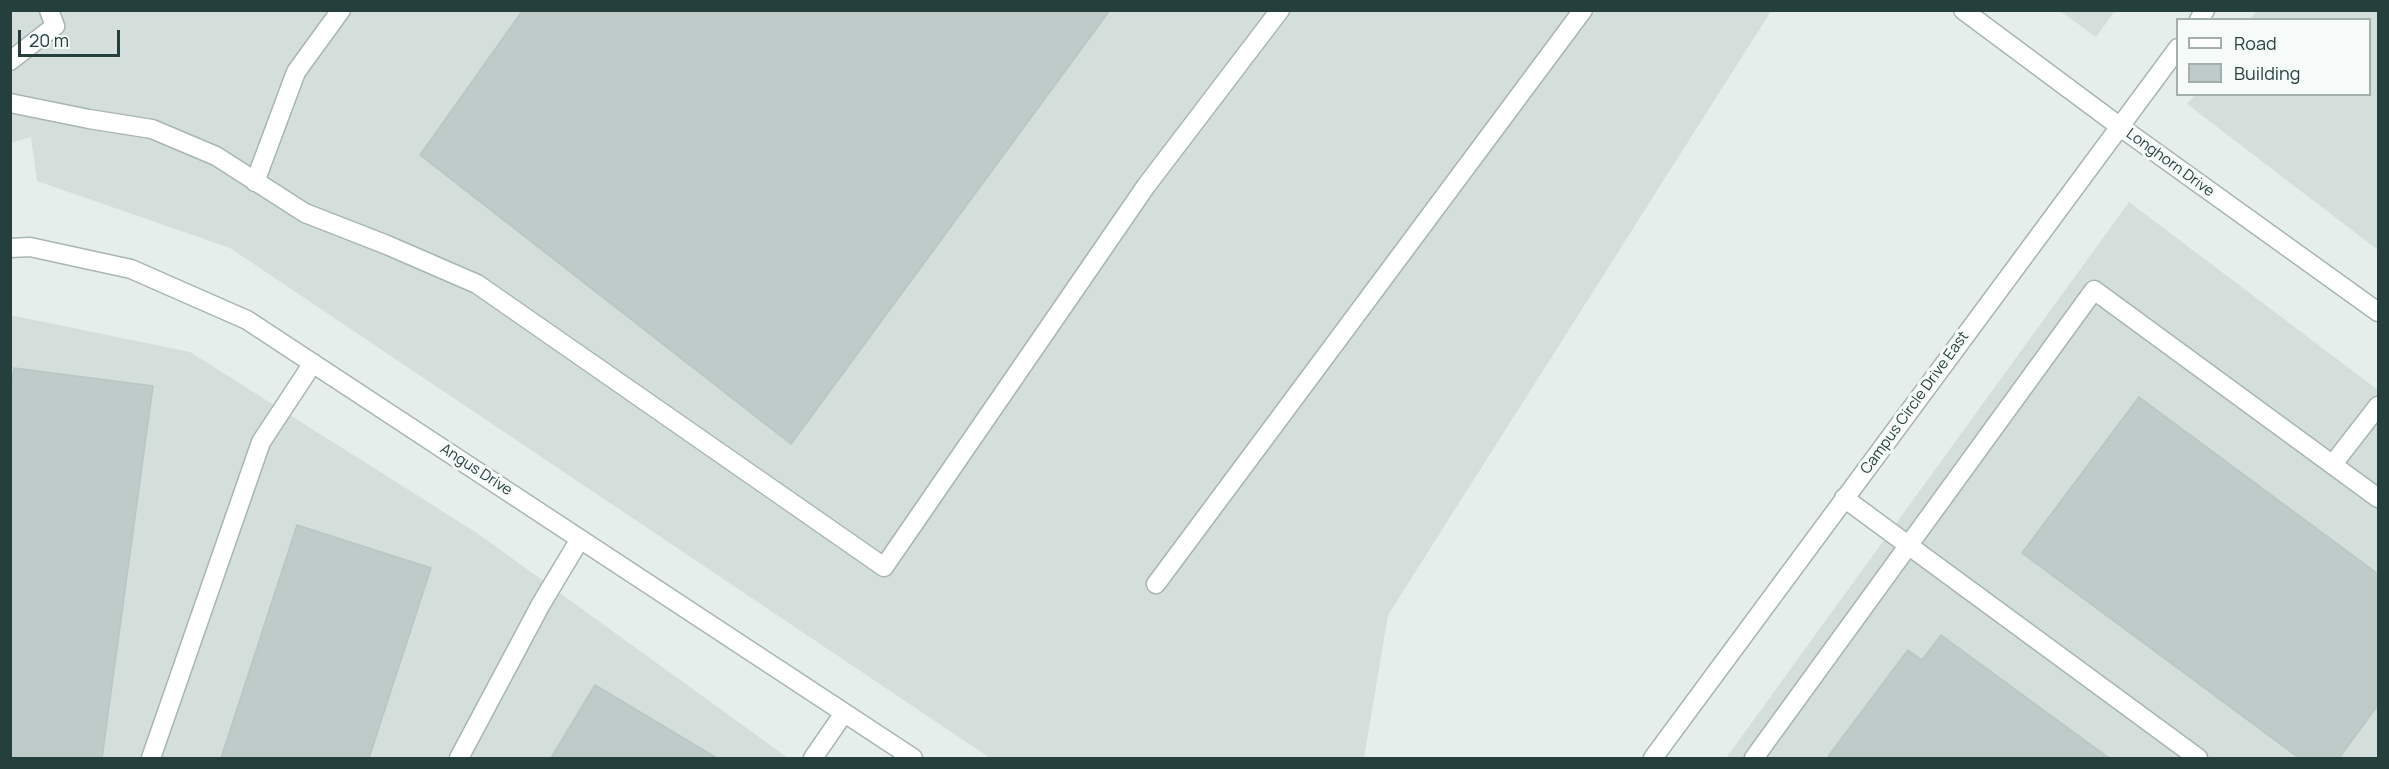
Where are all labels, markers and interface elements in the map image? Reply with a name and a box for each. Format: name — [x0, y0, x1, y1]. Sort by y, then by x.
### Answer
scale bar — [21, 18, 123, 56]
legend — [2176, 18, 2371, 96]
text: 20 m — [29, 28, 69, 52]
text: Road — [2234, 31, 2277, 55]
text: Building — [2234, 61, 2300, 85]
street label: Longhorn Drive — [2122, 125, 2218, 201]
street label: Campus Circle Drive East — [1857, 328, 1973, 478]
street label: Angus Drive — [437, 440, 515, 500]

